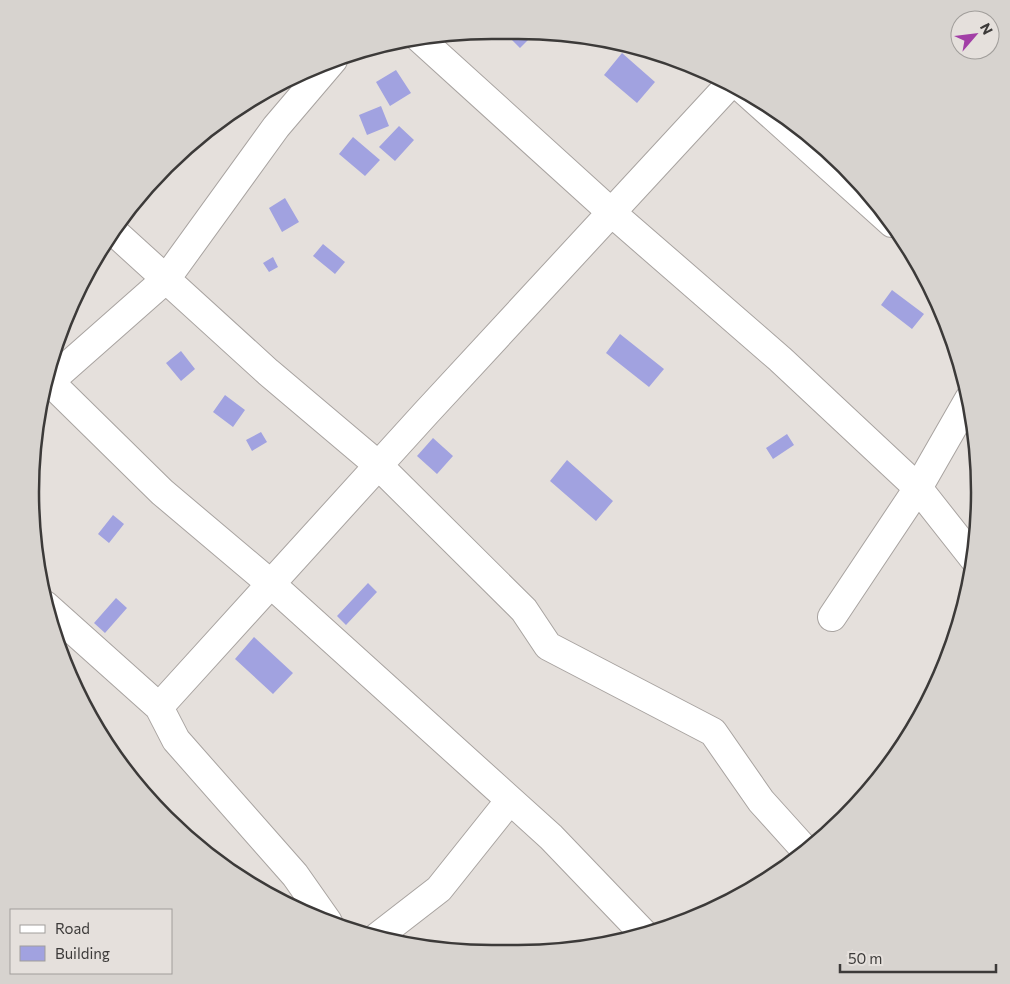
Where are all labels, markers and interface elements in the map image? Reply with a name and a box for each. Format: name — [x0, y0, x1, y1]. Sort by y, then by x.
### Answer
north arrow — [950, 10, 1000, 60]
text: N — [977, 20, 997, 37]
legend — [10, 909, 172, 974]
text: Road — [55, 919, 90, 937]
scale bar — [840, 942, 996, 974]
text: Building — [55, 944, 110, 962]
text: 50 m — [848, 949, 882, 967]

